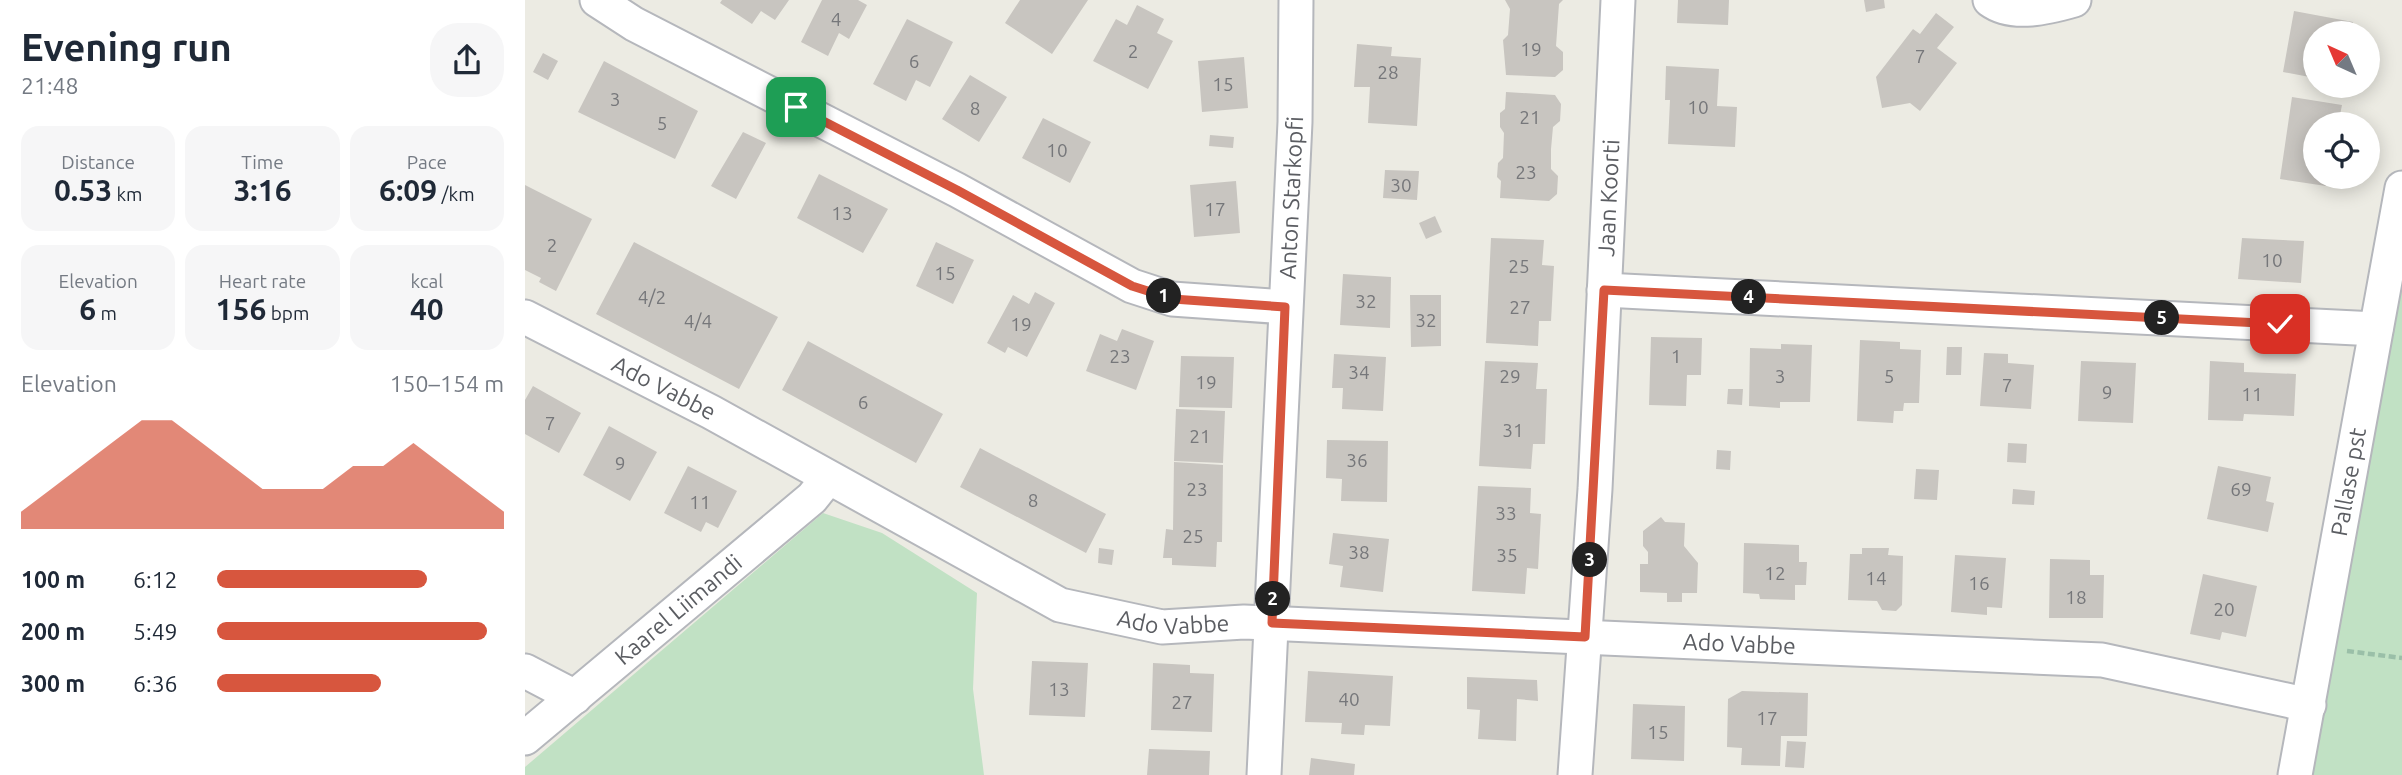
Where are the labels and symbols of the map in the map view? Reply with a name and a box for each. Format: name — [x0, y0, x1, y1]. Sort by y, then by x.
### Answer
house number: 4 — [831, 8, 841, 30]
north arrow — [2303, 21, 2380, 98]
house number: 19 — [1520, 38, 1542, 60]
house number: 2 — [1128, 40, 1138, 62]
house number: 7 — [1915, 45, 1925, 67]
house number: 6 — [909, 50, 919, 72]
house number: 28 — [1377, 61, 1399, 83]
house number: 15 — [1212, 73, 1234, 95]
pin — [766, 77, 826, 137]
house number: 3 — [610, 88, 620, 110]
house number: 10 — [1687, 96, 1709, 118]
house number: 8 — [970, 97, 980, 119]
house number: 21 — [1519, 106, 1541, 128]
house number: 5 — [657, 112, 667, 134]
street label: Anton Starkopfi — [1275, 116, 1307, 280]
house number: 10 — [1046, 139, 1068, 161]
street label: Jaan Koorti — [1593, 139, 1623, 257]
house number: 23 — [1515, 161, 1537, 183]
house number: 30 — [1390, 174, 1412, 196]
house number: 17 — [1204, 198, 1226, 220]
house number: 13 — [831, 202, 853, 224]
house number: 2 — [547, 234, 557, 256]
house number: 10 — [2261, 249, 2283, 271]
house number: 25 — [1508, 255, 1530, 277]
house number: 15 — [934, 262, 956, 284]
pin: 1 — [1147, 278, 1181, 314]
pin: 4 — [1731, 280, 1767, 314]
house number: 4/2 — [638, 286, 666, 308]
house number: 32 — [1355, 290, 1377, 312]
pin — [2250, 294, 2310, 354]
house number: 27 — [1509, 296, 1531, 318]
pin: 5 — [2145, 300, 2179, 336]
house number: 32 — [1415, 309, 1437, 331]
house number: 4/4 — [684, 310, 712, 332]
house number: 19 — [1010, 313, 1032, 335]
house number: 23 — [1109, 345, 1131, 367]
house number: 1 — [1671, 345, 1681, 367]
street label: Ado Vabbe — [608, 351, 720, 424]
house number: 34 — [1348, 361, 1370, 383]
house number: 29 — [1499, 365, 1521, 387]
house number: 3 — [1775, 365, 1785, 387]
house number: 5 — [1884, 365, 1894, 387]
house number: 19 — [1195, 371, 1217, 393]
house number: 7 — [2002, 374, 2012, 396]
house number: 9 — [2102, 381, 2112, 403]
house number: 11 — [2241, 383, 2263, 405]
house number: 6 — [858, 391, 868, 413]
house number: 7 — [545, 412, 555, 434]
house number: 31 — [1502, 419, 1524, 441]
house number: 21 — [1189, 425, 1211, 447]
street label: Pallase pst — [2326, 425, 2370, 538]
house number: 36 — [1346, 449, 1368, 471]
house number: 9 — [615, 452, 625, 474]
house number: 23 — [1186, 478, 1208, 500]
house number: 69 — [2230, 478, 2252, 500]
house number: 8 — [1028, 489, 1038, 511]
house number: 11 — [689, 491, 711, 513]
house number: 33 — [1495, 502, 1517, 524]
house number: 25 — [1182, 525, 1204, 547]
house number: 38 — [1348, 541, 1370, 563]
pin: 3 — [1573, 542, 1607, 578]
house number: 35 — [1496, 544, 1518, 566]
street label: Kaarel Liimandi — [610, 549, 746, 669]
house number: 12 — [1764, 562, 1786, 584]
house number: 14 — [1865, 567, 1887, 589]
house number: 16 — [1968, 572, 1990, 594]
pin: 2 — [1255, 582, 1291, 616]
house number: 18 — [2065, 586, 2087, 608]
house number: 20 — [2213, 598, 2235, 620]
street label: Ado Vabbe — [1115, 605, 1230, 639]
street label: Ado Vabbe — [1682, 628, 1796, 658]
house number: 13 — [1048, 678, 1070, 700]
house number: 40 — [1338, 688, 1360, 710]
house number: 27 — [1171, 691, 1193, 713]
house number: 17 — [1756, 707, 1778, 729]
house number: 15 — [1647, 721, 1669, 743]

